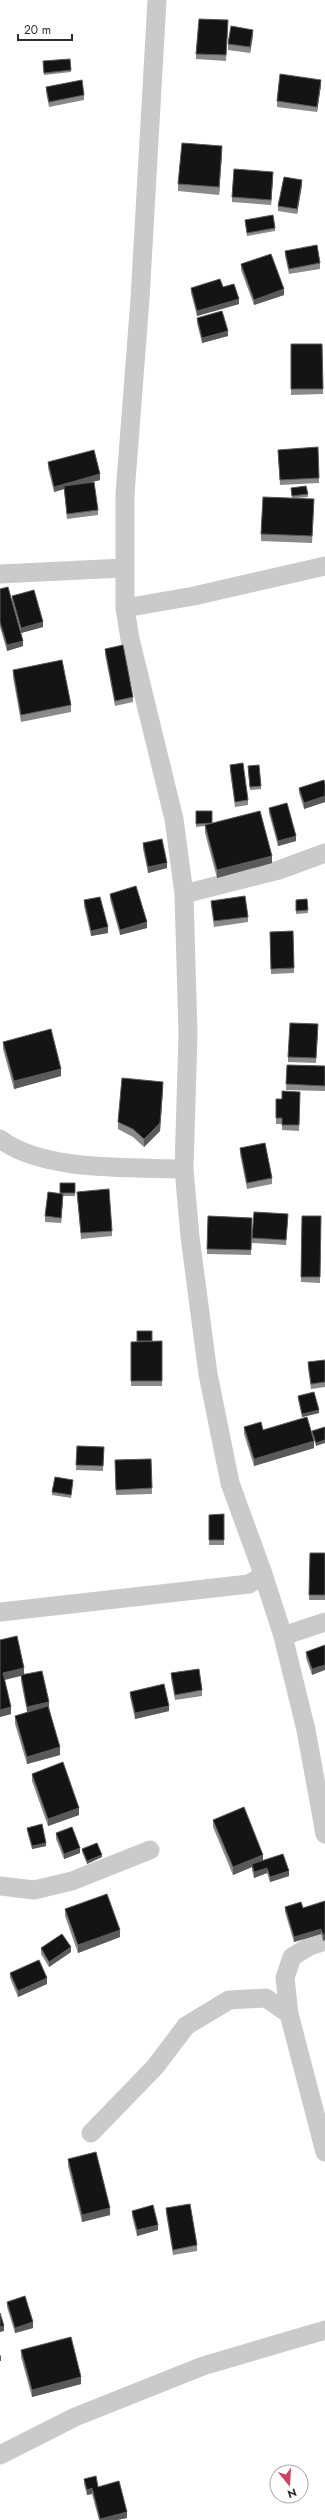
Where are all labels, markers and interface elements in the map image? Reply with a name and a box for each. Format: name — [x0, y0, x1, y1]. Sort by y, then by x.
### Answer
scale bar — [18, 16, 72, 42]
text: 20 m — [24, 21, 51, 39]
north arrow — [269, 2464, 309, 2504]
text: N — [285, 2485, 299, 2502]

